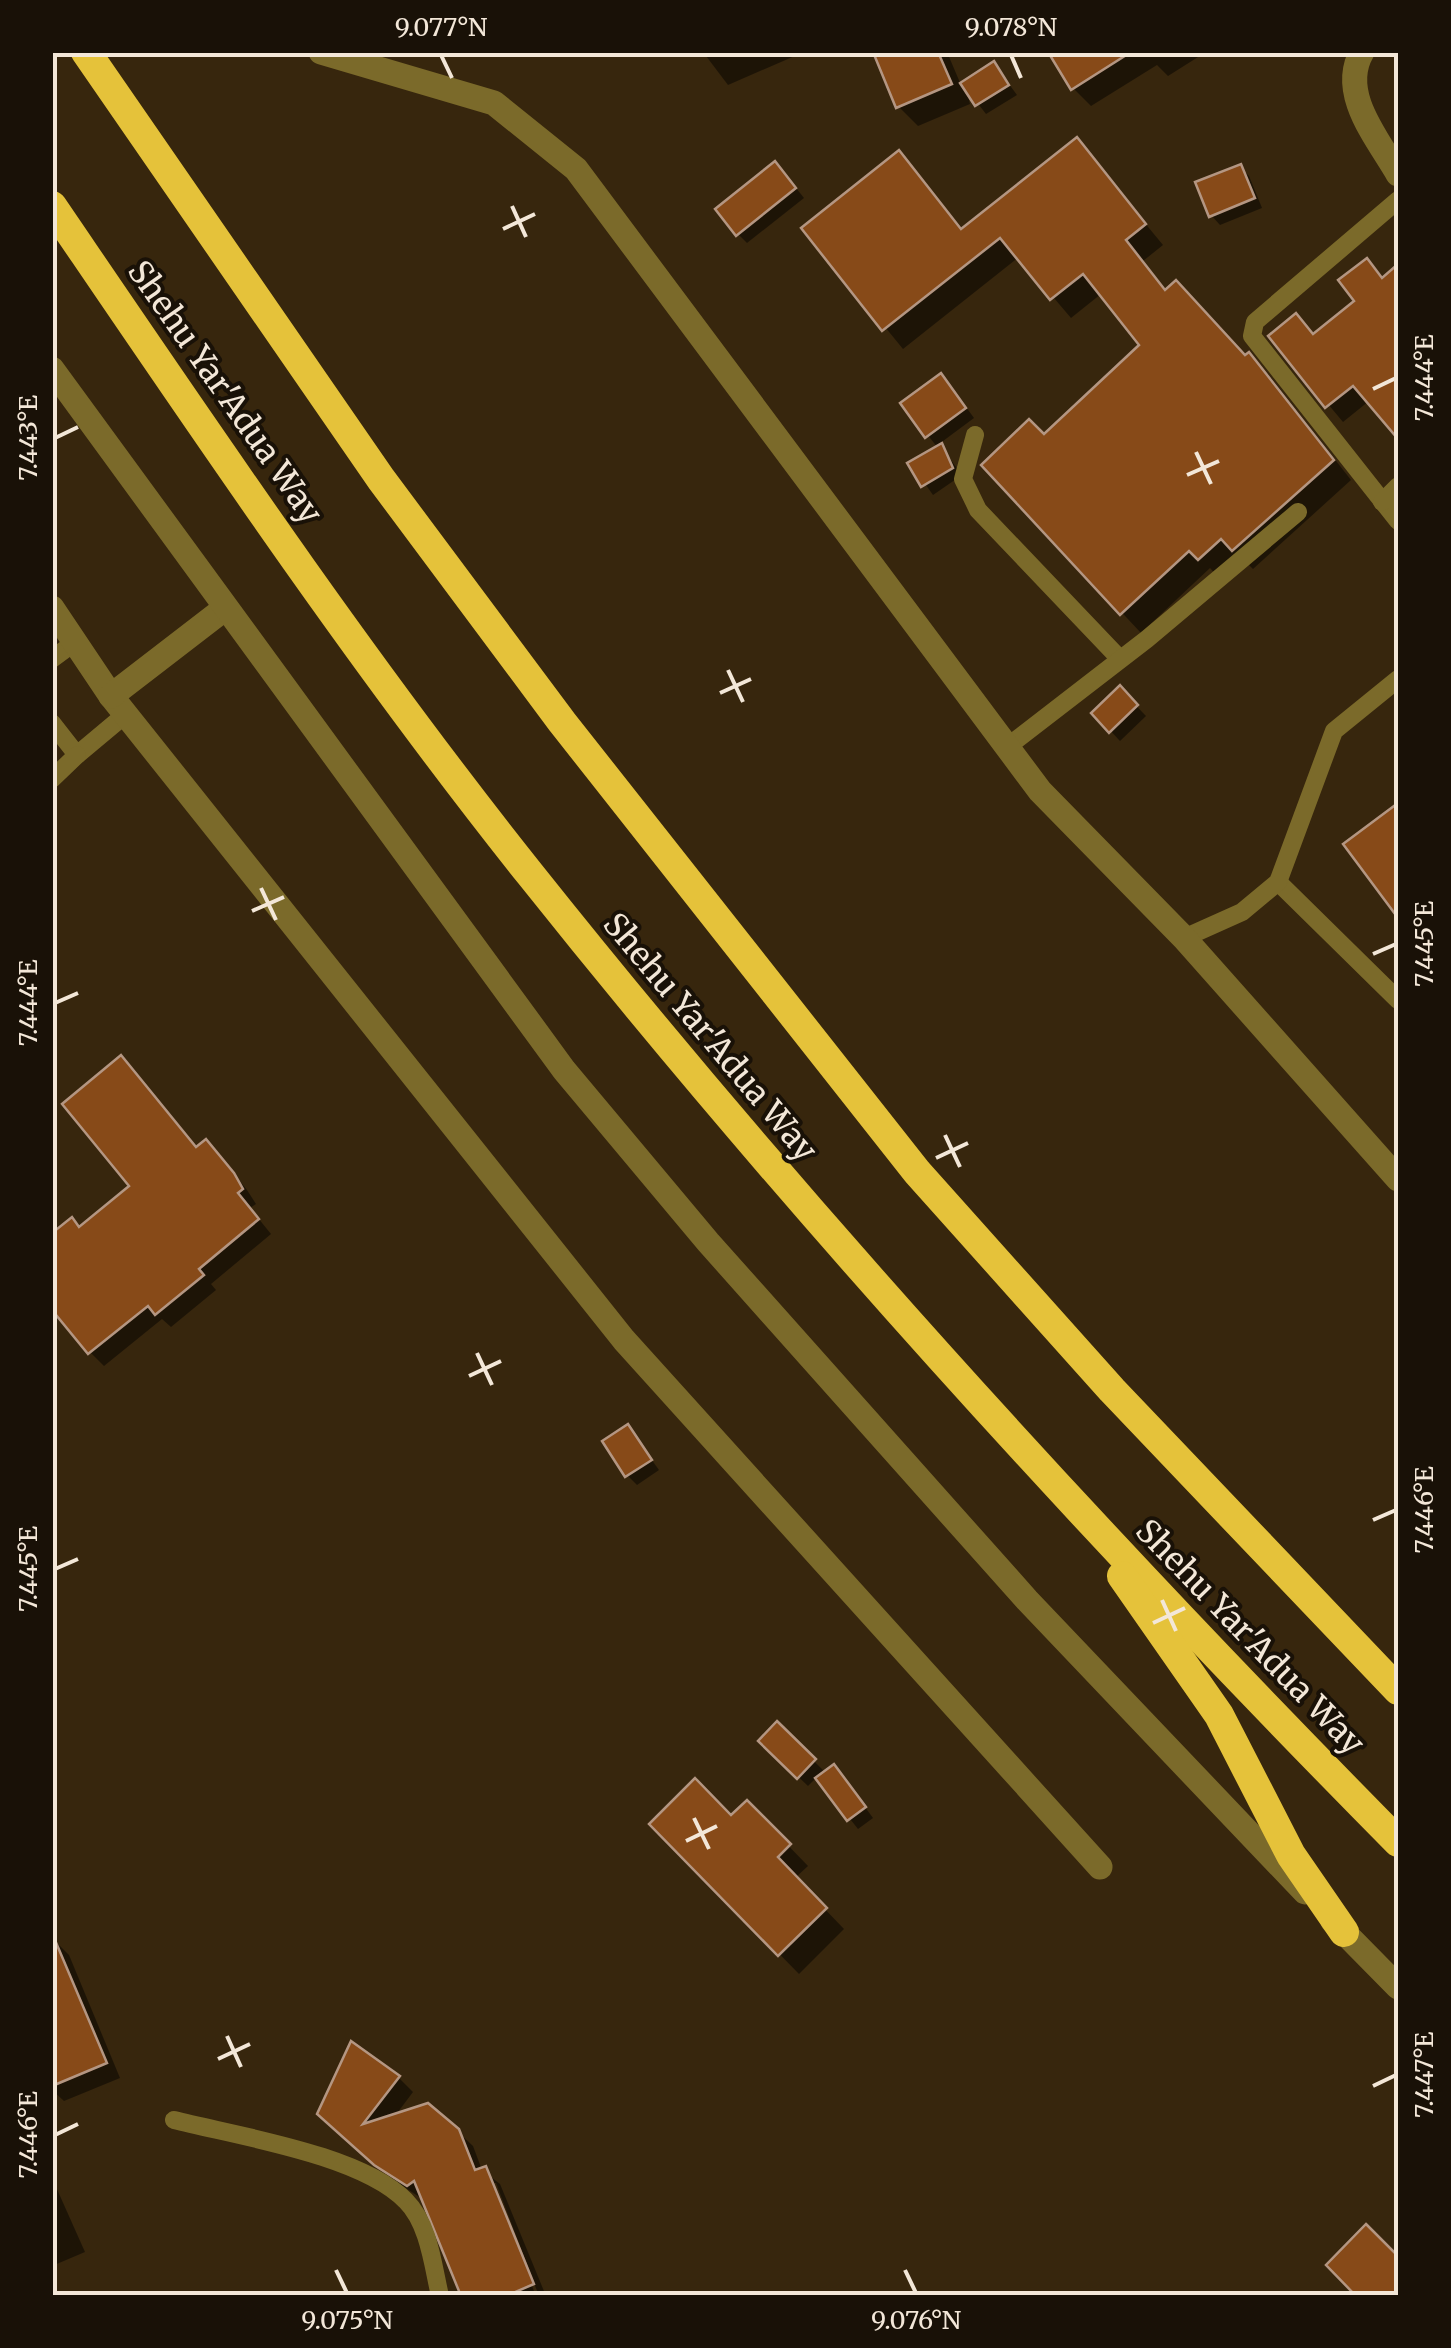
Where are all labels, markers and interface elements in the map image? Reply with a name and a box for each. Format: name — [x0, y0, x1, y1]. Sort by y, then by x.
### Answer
text: 9.077°N — [395, 11, 487, 43]
text: 9.078°N — [965, 11, 1057, 43]
street label: Shehu Yar'Adua Way — [119, 253, 331, 531]
text: 7.444°E — [1408, 335, 1440, 421]
text: 7.443°E — [12, 395, 44, 481]
text: 7.445°E — [1408, 901, 1440, 987]
street label: Shehu Yar'Adua Way — [594, 905, 826, 1170]
text: 7.444°E — [12, 960, 44, 1046]
text: 7.446°E — [1408, 1466, 1440, 1554]
street label: Shehu Yar'Adua Way — [1127, 1511, 1373, 1763]
text: 7.445°E — [12, 1526, 44, 1612]
text: 7.447°E — [1408, 2032, 1440, 2118]
text: 7.446°E — [12, 2091, 44, 2179]
text: 9.075°N — [301, 2304, 393, 2336]
text: 9.076°N — [871, 2304, 961, 2336]

